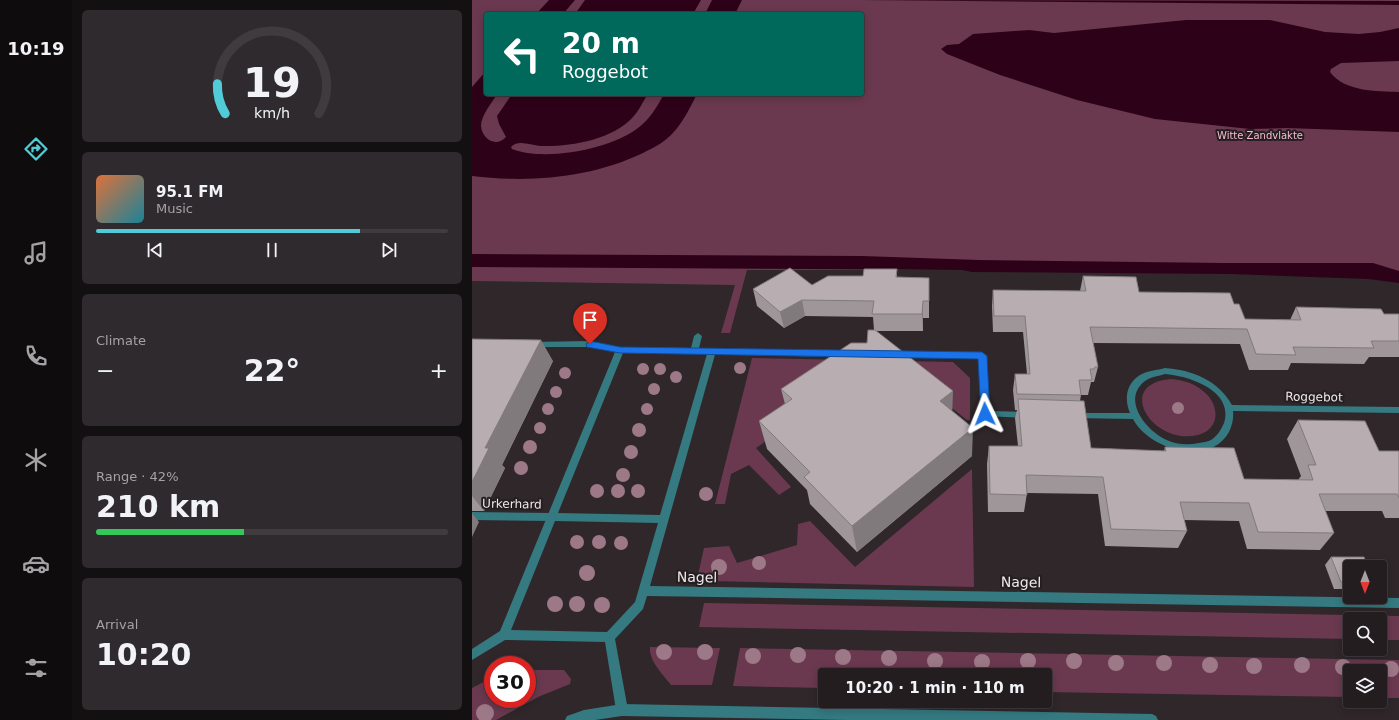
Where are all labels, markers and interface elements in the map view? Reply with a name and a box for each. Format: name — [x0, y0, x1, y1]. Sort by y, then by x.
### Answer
text: 20 m — [562, 27, 640, 60]
icon: left — [496, 28, 548, 80]
text: 10:19 — [7, 38, 65, 59]
text: 19 — [243, 58, 301, 107]
text: Roggebot — [562, 61, 648, 82]
text: km/h — [254, 105, 290, 121]
park label: Witte Zandvlakte — [1217, 130, 1303, 141]
icon: directions — [22, 135, 50, 163]
text: 95.1 FM — [156, 183, 223, 201]
text: Music — [156, 201, 193, 216]
icon: music — [22, 239, 50, 267]
icon: previous — [144, 239, 166, 261]
icon: pause — [261, 239, 283, 261]
icon: next — [378, 239, 400, 261]
pin — [573, 303, 607, 344]
icon: arrive — [579, 309, 601, 331]
text: Climate — [96, 333, 146, 348]
icon: phone — [22, 342, 50, 370]
text: 22° — [244, 353, 300, 388]
text: − — [96, 358, 114, 383]
text: + — [430, 358, 448, 383]
street label: Roggebot — [1285, 389, 1343, 405]
position arrow — [964, 393, 1006, 435]
icon: climate — [22, 446, 50, 474]
text: Range · 42% — [96, 469, 179, 484]
text: 210 km — [96, 489, 220, 524]
street label: Urkerhard — [482, 496, 542, 512]
icon: car — [22, 550, 50, 578]
north arrow — [1343, 560, 1387, 604]
map controls — [1343, 560, 1387, 708]
street label: Nagel — [677, 569, 717, 585]
street label: Nagel — [1001, 574, 1041, 590]
button: search — [1343, 612, 1387, 656]
text: Arrival — [96, 617, 138, 632]
text: 10:20 — [96, 637, 192, 672]
icon: filters — [22, 654, 50, 682]
speed limit sign: 30 — [484, 656, 536, 708]
button: layers — [1343, 664, 1387, 708]
text: 10:20 · 1 min · 110 m — [845, 679, 1025, 697]

